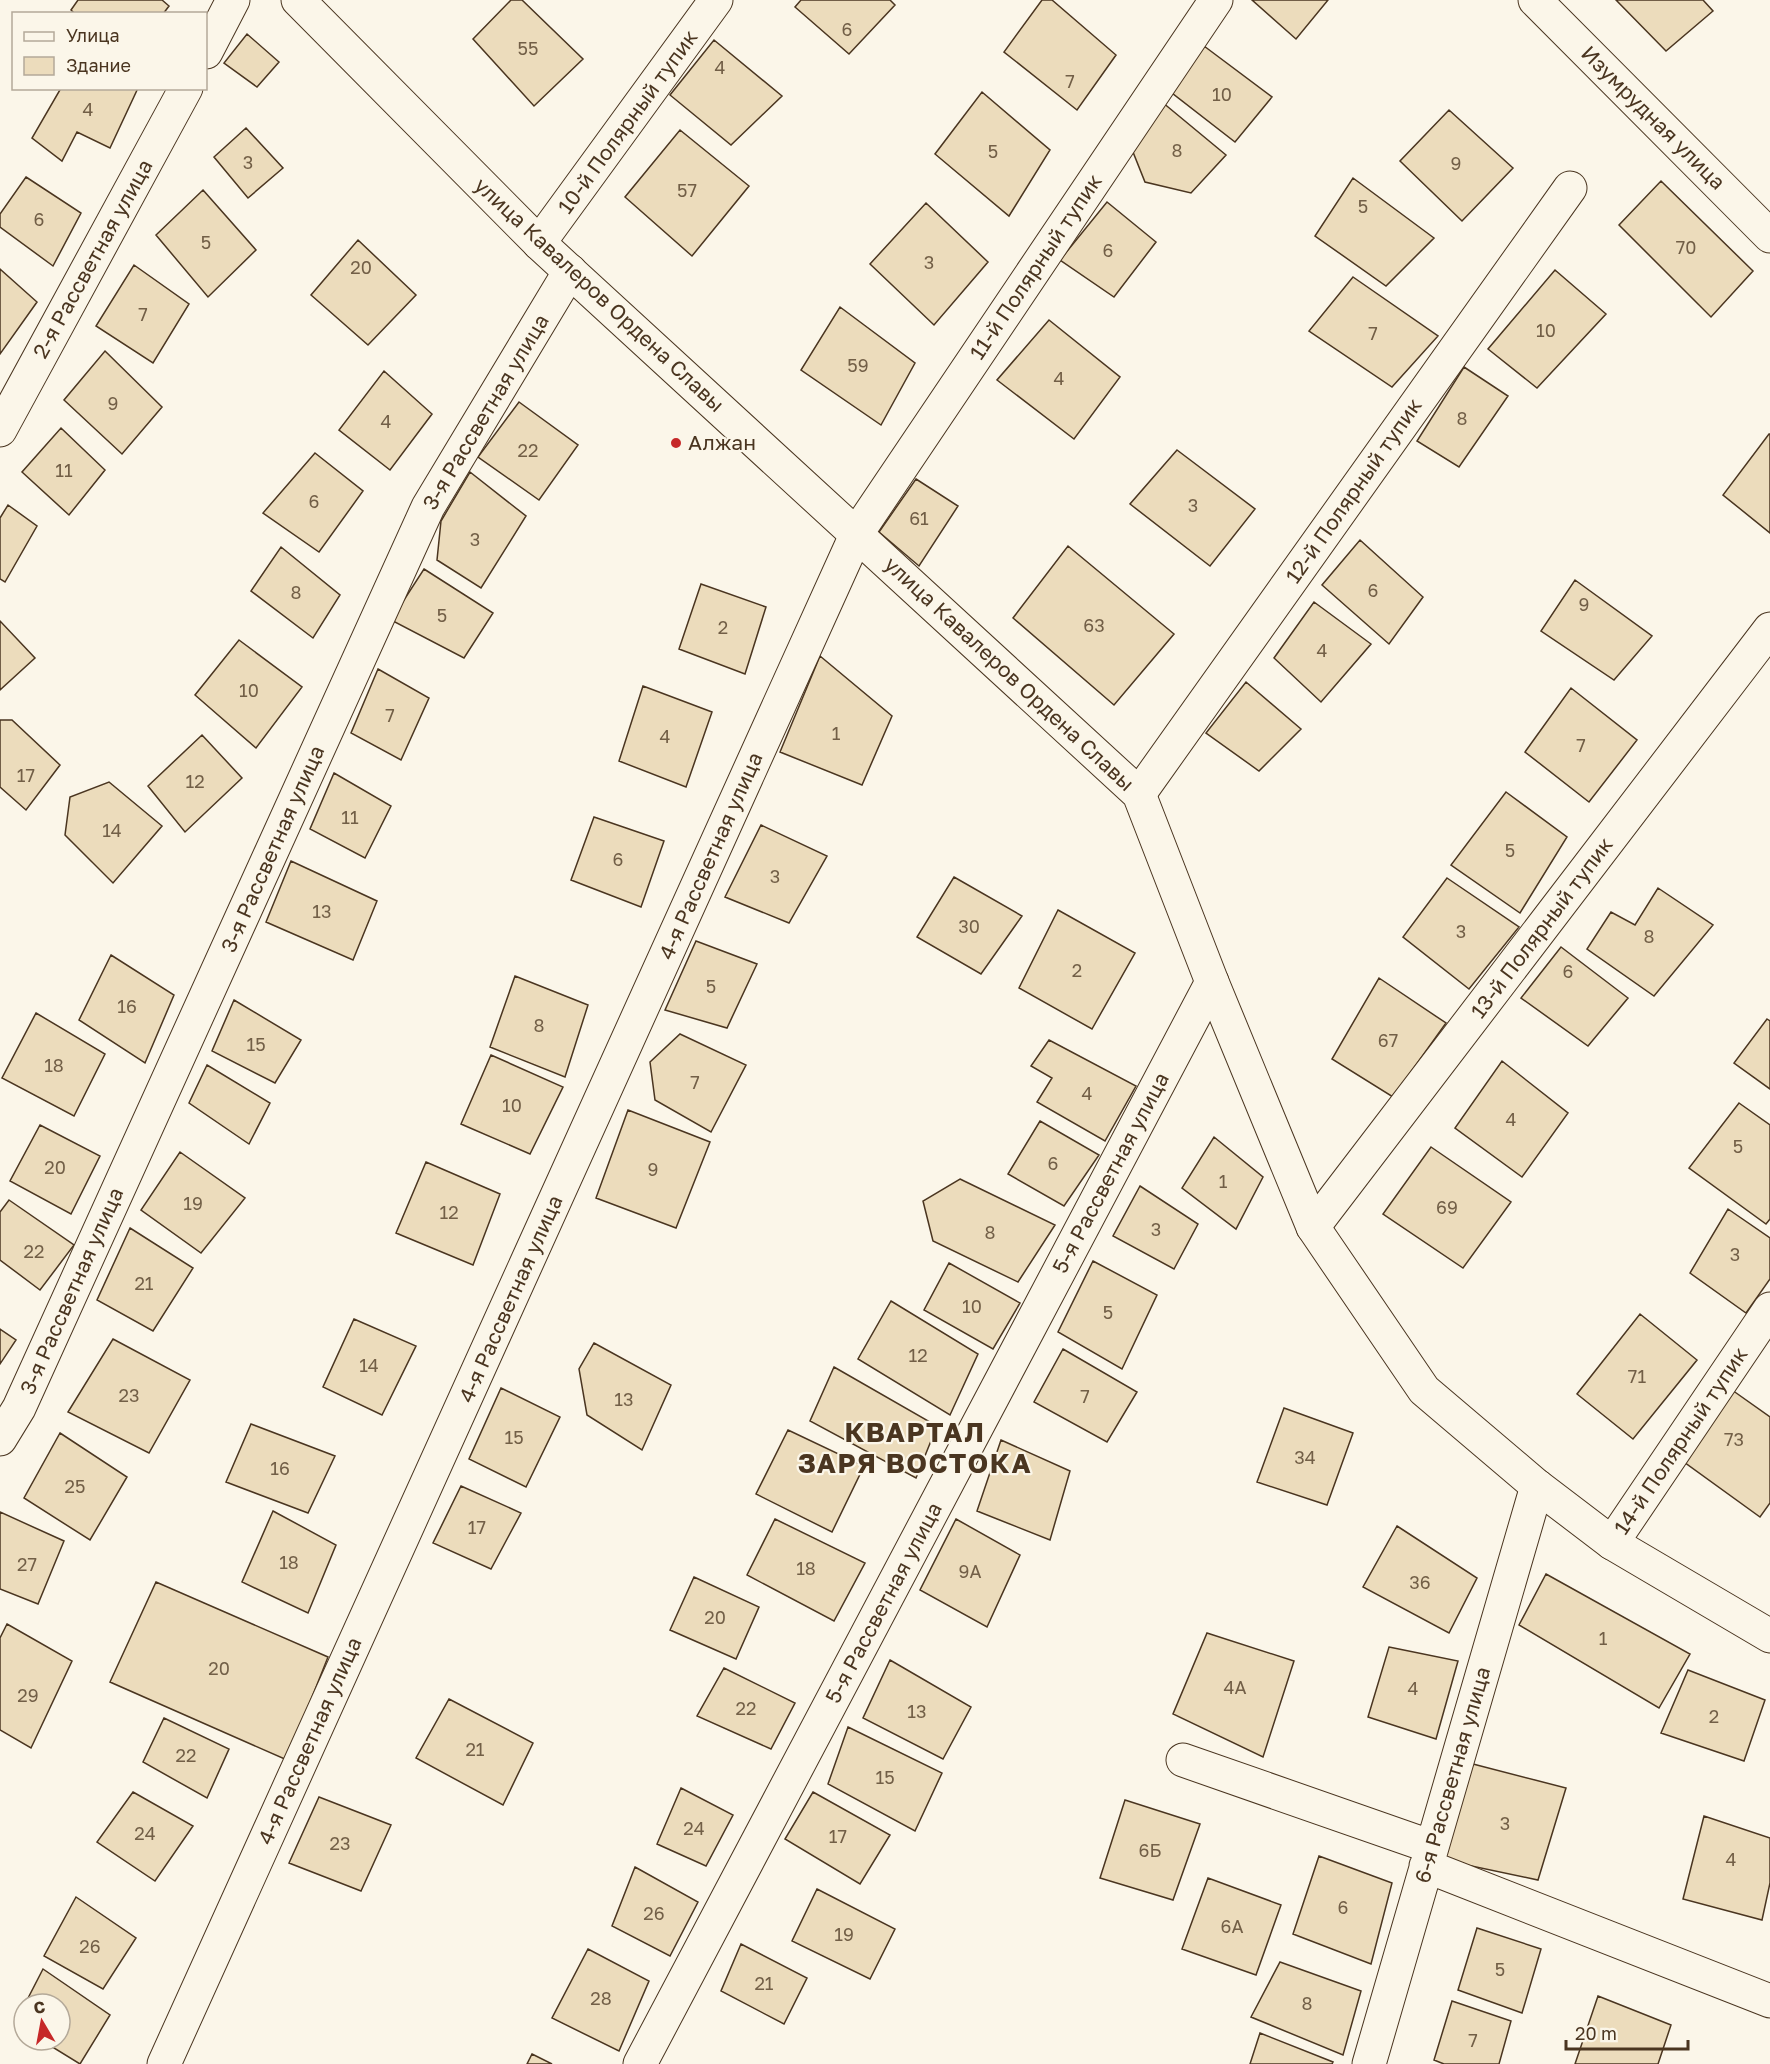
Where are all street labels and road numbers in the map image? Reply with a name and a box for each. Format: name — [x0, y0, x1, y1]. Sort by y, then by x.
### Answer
street label: 10-й Полярный тупик — [552, 24, 703, 218]
street label: Изумрудная улица — [1576, 40, 1731, 195]
street label: 2-я Рассветная улица — [27, 154, 158, 363]
street label: 11-й Полярный тупик — [963, 169, 1107, 364]
street label: улица Кавалеров Ордена Славы — [469, 172, 730, 417]
street label: 3-я Рассветная улица — [416, 309, 554, 514]
street label: 12-й Полярный тупик — [1279, 393, 1427, 588]
street label: улица Кавалеров Ордена Славы — [879, 551, 1140, 796]
street label: 3-я Рассветная улица — [215, 741, 329, 956]
street label: 4-я Рассветная улица — [653, 748, 768, 963]
street label: 13-й Полярный тупик — [1465, 832, 1618, 1023]
street label: 5-я Рассветная улица — [1046, 1068, 1174, 1277]
street label: 3-я Рассветная улица — [14, 1183, 128, 1398]
street label: 4-я Рассветная улица — [453, 1191, 568, 1406]
street label: 14-й Полярный тупик — [1608, 1342, 1753, 1539]
street label: 5-я Рассветная улица — [819, 1498, 947, 1707]
street label: 4-я Рассветная улица — [252, 1633, 367, 1848]
street label: 6-я Рассветная улица — [1409, 1663, 1495, 1886]

